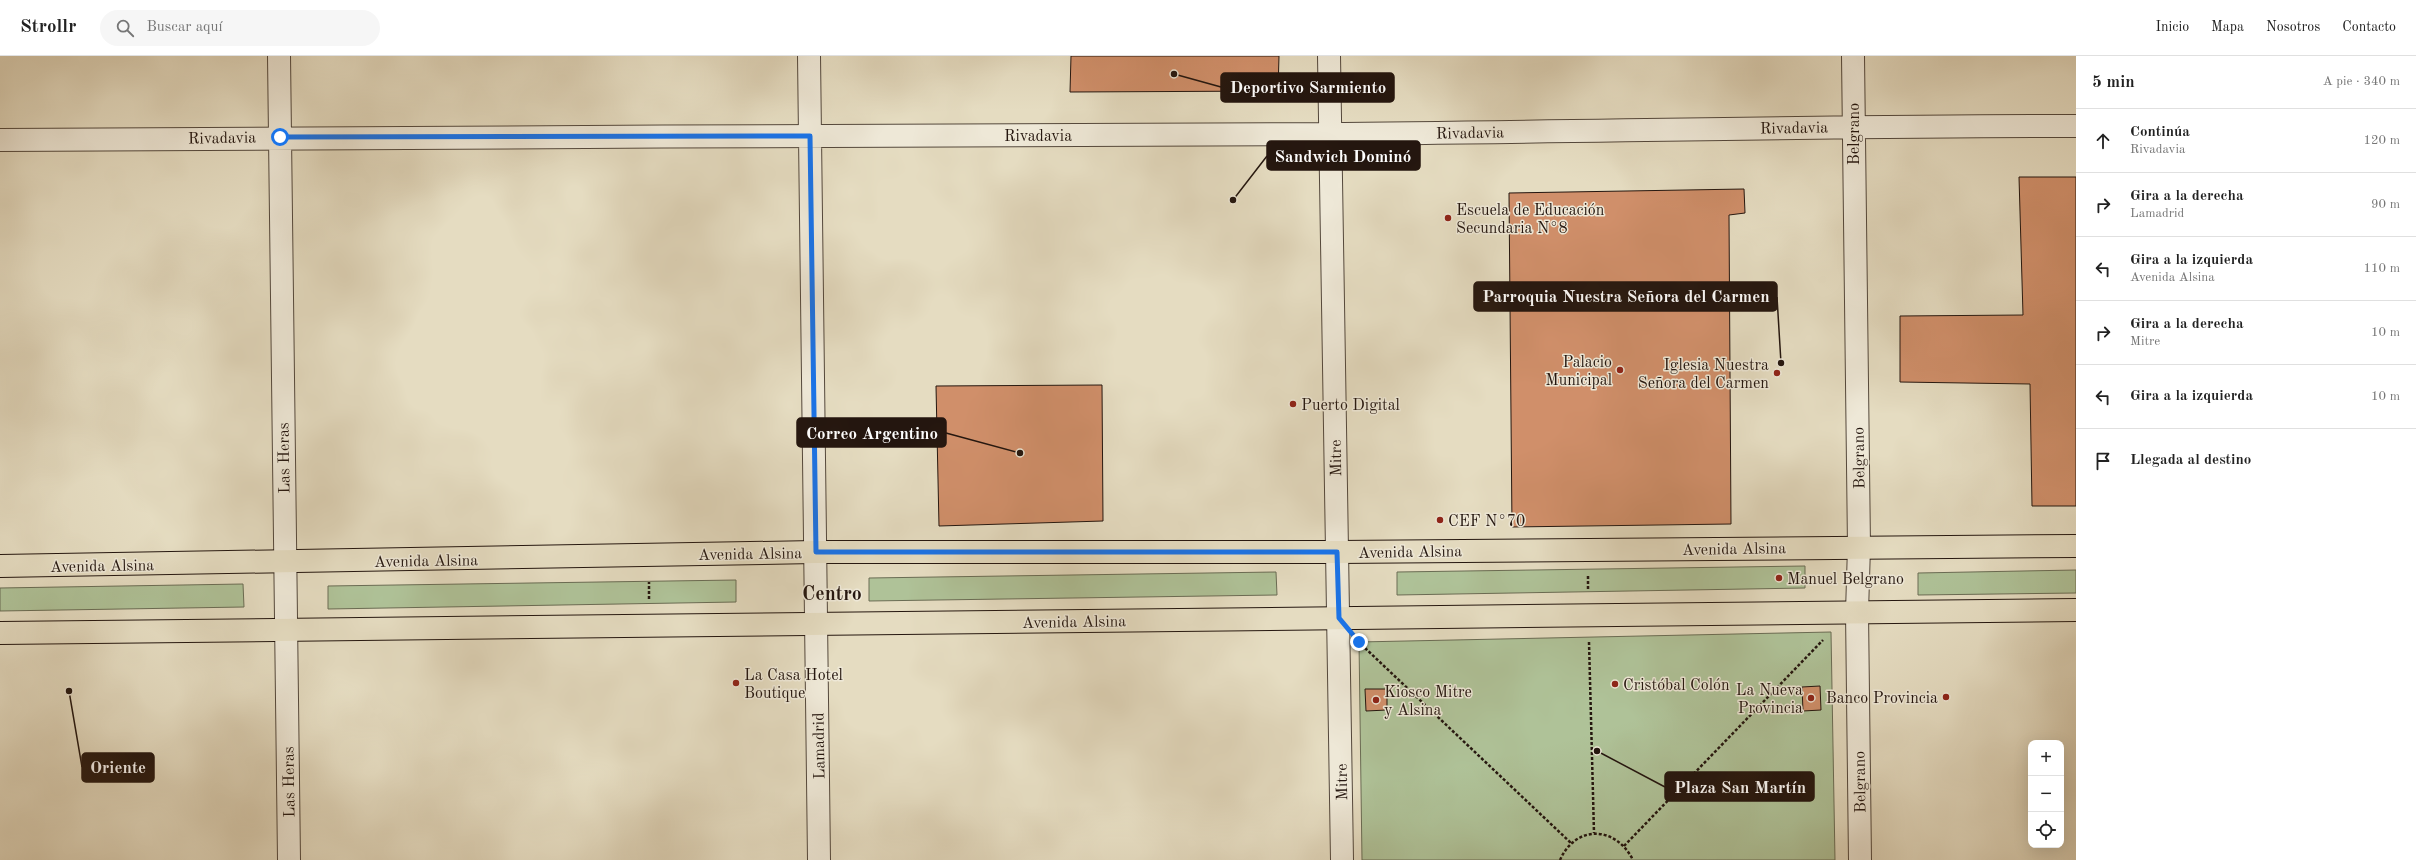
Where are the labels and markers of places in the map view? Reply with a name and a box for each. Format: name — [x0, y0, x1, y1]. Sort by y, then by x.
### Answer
callout: Deportivo Sarmiento — [1221, 73, 1394, 102]
callout: Sandwich Dominó — [1267, 141, 1420, 170]
place label: Escuela de Educación Secundaria N°8 — [1456, 203, 1605, 237]
marker: Escuela de Educación Secundaria N°8 — [1443, 213, 1453, 223]
callout: Parroquia Nuestra Señora del Carmen — [1474, 282, 1777, 311]
place label: Palacio Municipal — [1545, 355, 1612, 389]
place label: Iglesia Nuestra Señora del Carmen — [1638, 358, 1769, 392]
marker: Palacio Municipal — [1615, 365, 1625, 375]
marker: Iglesia Nuestra Señora del Carmen — [1772, 368, 1782, 378]
place label: Puerto Digital — [1301, 398, 1400, 414]
marker: Puerto Digital — [1288, 399, 1298, 409]
callout: Correo Argentino — [797, 418, 946, 447]
place label: CEF N°70 — [1448, 514, 1525, 530]
marker: CEF N°70 — [1435, 515, 1445, 525]
place label: Manuel Belgrano — [1787, 572, 1904, 588]
marker: Manuel Belgrano — [1774, 573, 1784, 583]
place label: La Casa Hotel Boutique — [744, 668, 843, 702]
marker: La Casa Hotel Boutique — [731, 678, 741, 688]
place label: Cristóbal Colón — [1623, 678, 1730, 694]
marker: Cristóbal Colón — [1610, 679, 1620, 689]
place label: La Nueva Provincia — [1736, 683, 1803, 717]
place label: Kiosco Mitre y Alsina — [1384, 685, 1472, 719]
place label: Banco Provincia — [1826, 691, 1938, 707]
marker: Banco Provincia — [1941, 692, 1951, 702]
marker: La Nueva Provincia — [1806, 693, 1816, 703]
marker: Kiosco Mitre y Alsina — [1371, 695, 1381, 705]
callout: Oriente — [82, 753, 154, 782]
callout: Plaza San Martín — [1665, 772, 1814, 801]

